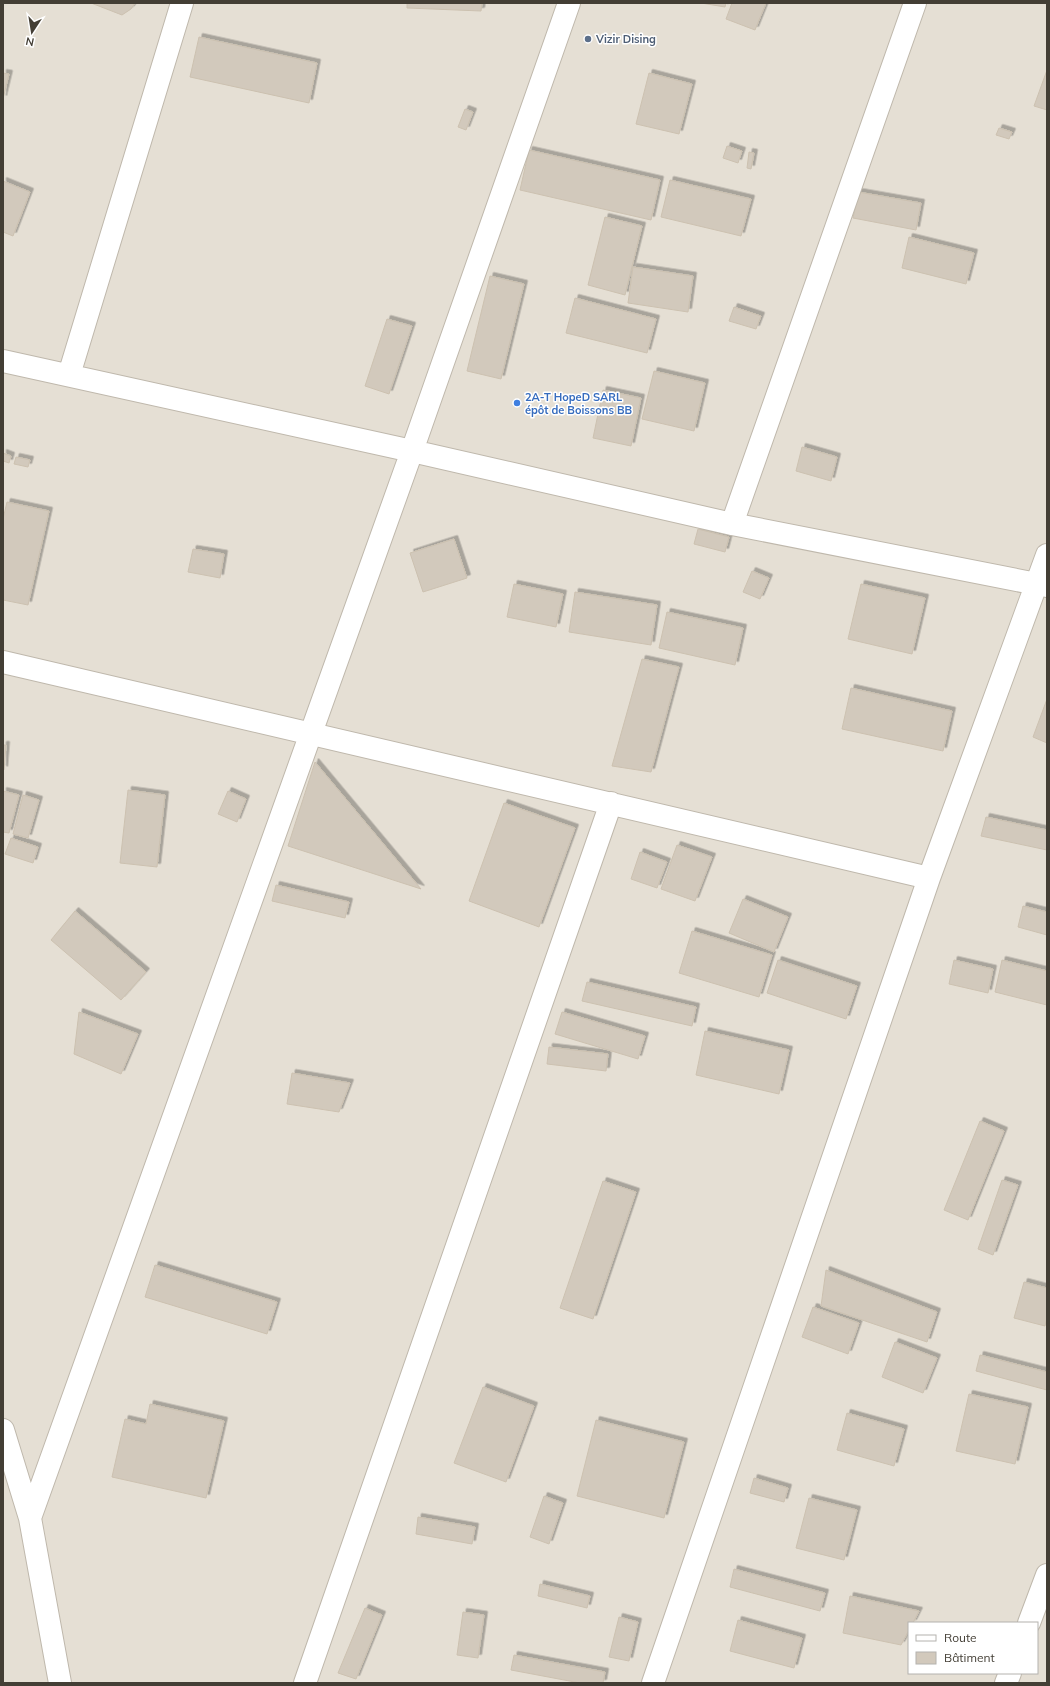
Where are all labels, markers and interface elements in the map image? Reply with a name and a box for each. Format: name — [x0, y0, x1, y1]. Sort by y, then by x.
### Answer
north arrow — [12, 12, 52, 52]
place label: Vizir Dising — [595, 32, 656, 46]
text: N — [24, 34, 35, 49]
marker: Vizir Dising — [583, 34, 593, 44]
place label: 2A-T HopeD SARL épôt de Boissons BB — [525, 390, 633, 417]
marker: 2A-T HopeD SARL épôt de Boissons BB — [512, 398, 522, 408]
legend — [908, 1622, 1038, 1674]
text: Route — [944, 1630, 977, 1645]
text: Bâtiment — [944, 1650, 995, 1665]

